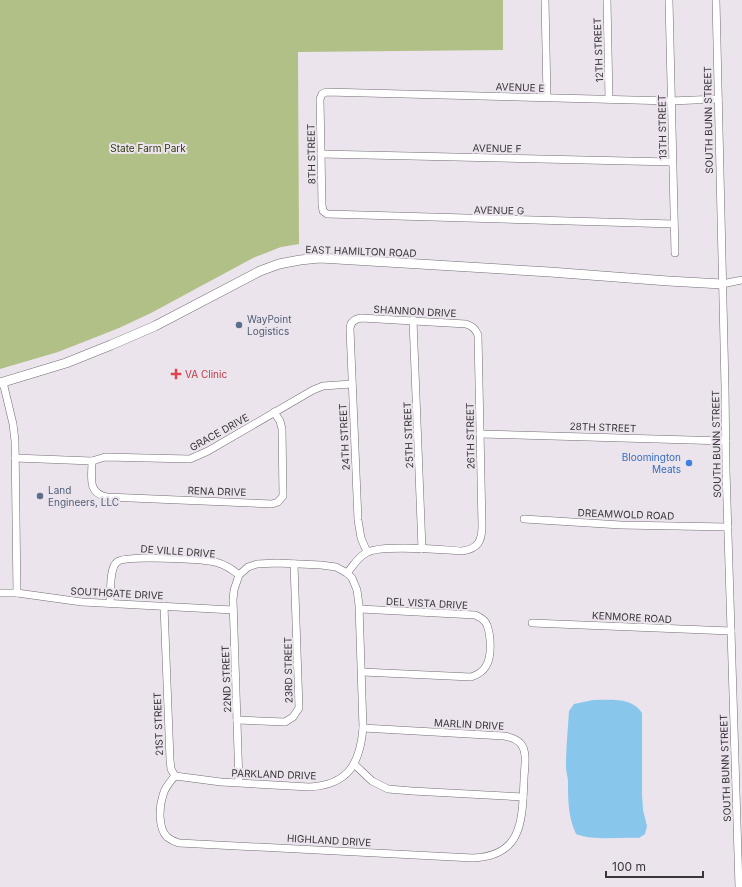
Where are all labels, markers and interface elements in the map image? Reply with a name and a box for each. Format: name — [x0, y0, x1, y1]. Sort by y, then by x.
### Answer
street label: 12TH STREET — [591, 17, 605, 83]
street label: SOUTH BUNN STREET — [701, 66, 715, 174]
street label: AVENUE E — [495, 80, 545, 94]
street label: 13TH STREET — [655, 95, 669, 159]
street label: 8TH STREET — [304, 124, 318, 184]
park label: State Farm Park — [110, 142, 186, 154]
street label: AVENUE F — [472, 142, 522, 154]
street label: AVENUE G — [474, 204, 524, 216]
street label: EAST HAMILTON ROAD — [305, 243, 417, 259]
street label: SHANNON DRIVE — [373, 303, 457, 319]
place label: WayPoint Logistics — [247, 313, 292, 337]
marker: WayPoint Logistics — [234, 320, 244, 330]
marker: VA Clinic — [170, 368, 182, 380]
place label: VA Clinic — [185, 368, 227, 380]
street label: SOUTH BUNN STREET — [709, 390, 723, 498]
street label: 25TH STREET — [401, 401, 415, 469]
street label: 24TH STREET — [336, 403, 352, 471]
street label: 26TH STREET — [463, 403, 477, 469]
street label: GRACE DRIVE — [187, 411, 251, 453]
street label: 28TH STREET — [569, 420, 637, 434]
place label: Bloomington Meats — [622, 451, 681, 475]
marker: Bloomington Meats — [684, 458, 694, 468]
place label: Land Engineers, LLC — [48, 484, 119, 508]
street label: RENA DRIVE — [187, 484, 247, 498]
marker: Land Engineers, LLC — [35, 491, 45, 501]
street label: DREAMWOLD ROAD — [577, 506, 675, 522]
street label: DE VILLE DRIVE — [140, 542, 216, 560]
street label: SOUTHGATE DRIVE — [70, 585, 164, 601]
street label: DEL VISTA DRIVE — [386, 595, 468, 611]
street label: KENMORE ROAD — [592, 609, 672, 625]
street label: 23RD STREET — [281, 637, 295, 703]
street label: 22ND STREET — [219, 645, 233, 713]
street label: 21ST STREET — [151, 692, 165, 756]
street label: SOUTH BUNN STREET — [717, 714, 733, 822]
street label: MARLIN DRIVE — [434, 716, 504, 732]
street label: PARKLAND DRIVE — [231, 767, 317, 781]
street label: HIGHLAND DRIVE — [287, 832, 371, 848]
scale bar — [606, 853, 703, 879]
text: 100 m — [612, 859, 646, 874]

